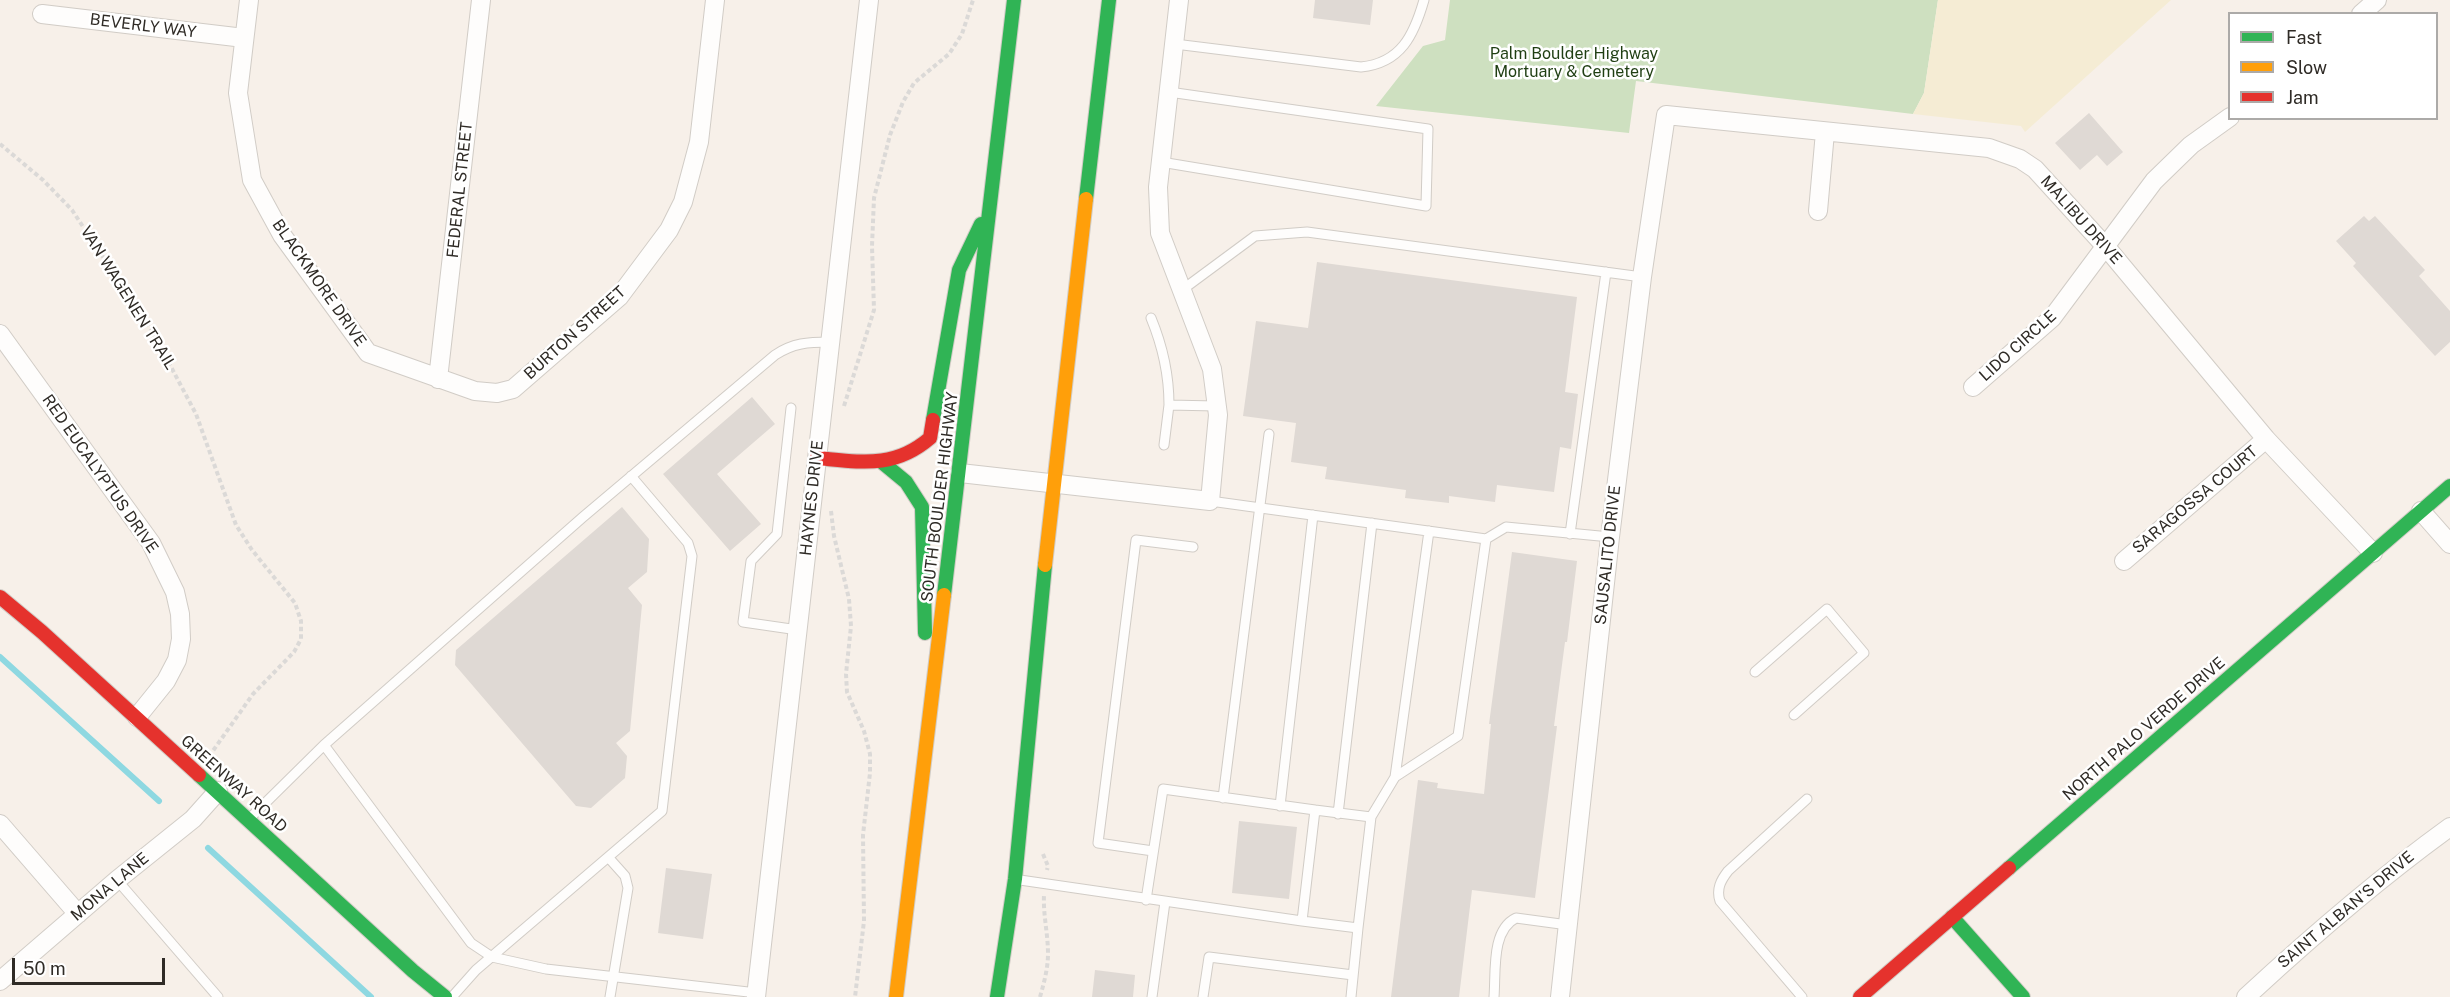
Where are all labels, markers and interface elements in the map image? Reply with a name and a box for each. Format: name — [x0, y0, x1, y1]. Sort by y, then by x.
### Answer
street label: BEVERLY WAY — [89, 10, 197, 42]
legend — [2228, 12, 2438, 120]
text: Fast — [2286, 27, 2322, 48]
park label: Palm Boulder Highway Mortuary & Cemetery — [1490, 44, 1658, 82]
text: Slow — [2286, 57, 2327, 78]
text: Jam — [2286, 87, 2319, 108]
street label: FEDERAL STREET — [443, 121, 477, 259]
street label: MALIBU DRIVE — [2036, 172, 2126, 268]
street label: BLACKMORE DRIVE — [268, 216, 370, 350]
street label: VAN WAGENEN TRAIL — [76, 223, 180, 373]
street label: BURTON STREET — [520, 282, 630, 384]
street label: LIDO CIRCLE — [1976, 306, 2060, 386]
street label: RED EUCALYPTUS DRIVE — [38, 391, 162, 557]
street label: SOUTH BOULDER HIGHWAY — [918, 391, 962, 603]
street label: HAYNES DRIVE — [796, 439, 828, 557]
street label: SARAGOSSA COURT — [2129, 442, 2261, 558]
street label: SAUSALITO DRIVE — [1591, 484, 1625, 626]
street label: NORTH PALO VERDE DRIVE — [2059, 653, 2229, 805]
street label: GREENWAY ROAD — [177, 731, 291, 837]
street label: SAINT ALBAN'S DRIVE — [2274, 847, 2418, 973]
street label: MONA LANE — [67, 849, 153, 925]
scale bar — [15, 946, 168, 984]
text: 50 m — [23, 958, 66, 979]

